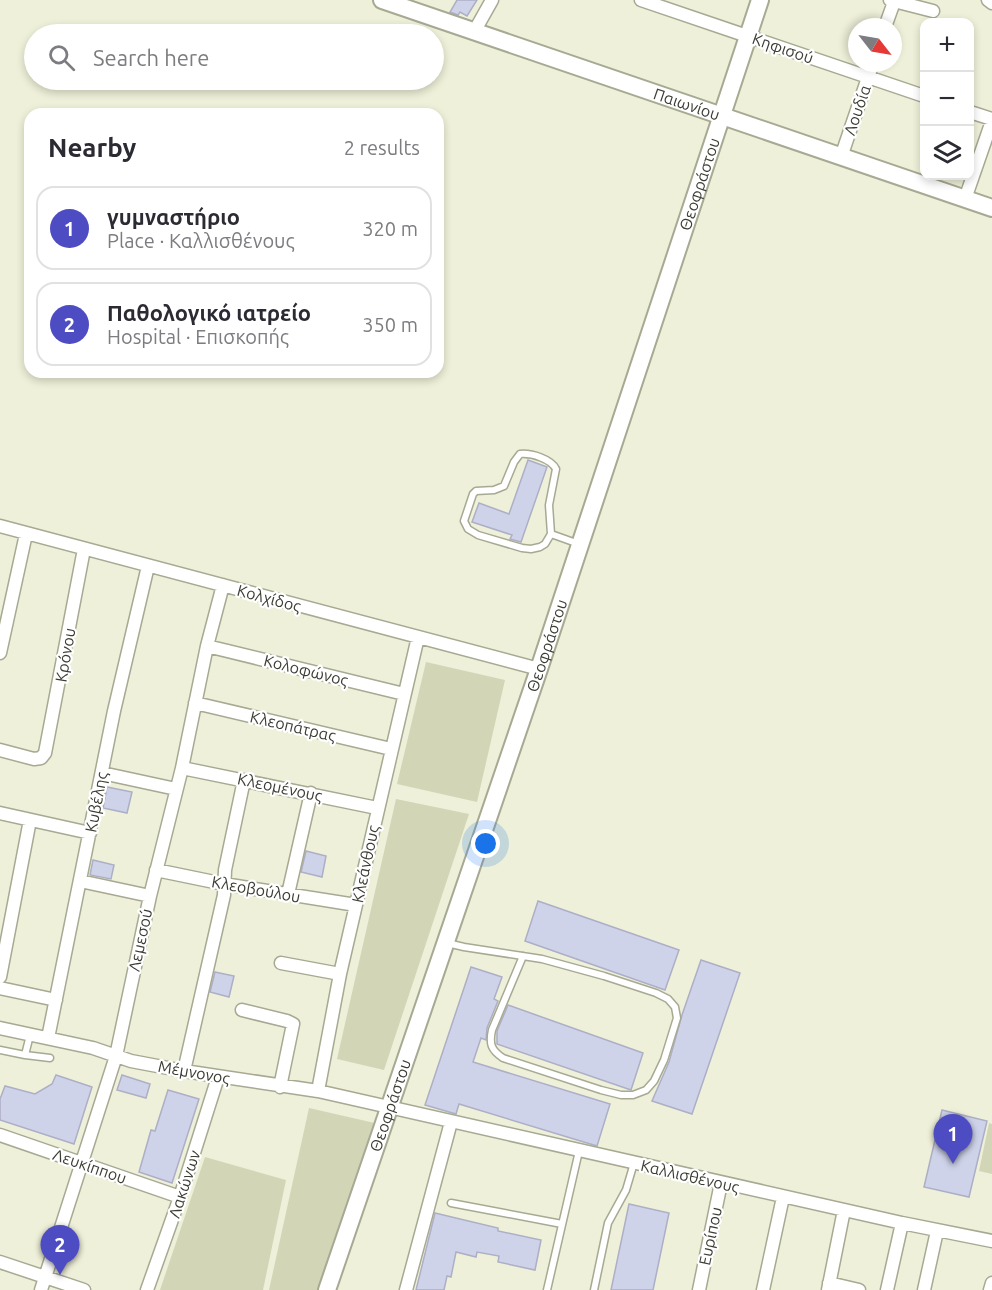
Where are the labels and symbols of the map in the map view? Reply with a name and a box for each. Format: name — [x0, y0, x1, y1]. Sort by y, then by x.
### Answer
north arrow — [848, 18, 902, 72]
street label: Κηφισού — [750, 29, 816, 67]
street label: Λουδία — [840, 82, 874, 137]
street label: Παιωνίου — [651, 84, 722, 124]
street label: Θεοφράστου — [676, 135, 723, 233]
street label: Κολχίδος — [235, 581, 303, 616]
street label: Θεοφράστου — [523, 597, 570, 694]
street label: Κρόνου — [51, 626, 79, 684]
street label: Κολοφώνος — [262, 651, 350, 690]
street label: Κλεοπάτρας — [248, 707, 338, 746]
street label: Κλεομένους — [236, 769, 324, 806]
street label: Κυβέλης — [81, 770, 112, 834]
street label: Κλεάνθους — [348, 824, 383, 905]
your location — [471, 829, 500, 858]
street label: Κλεοβούλου — [210, 872, 302, 906]
street label: Λεμεσού — [125, 907, 155, 973]
street label: Μέμνονος — [157, 1057, 231, 1088]
street label: Θεοφράστου — [366, 1057, 414, 1154]
pin: 1 — [934, 1114, 972, 1164]
street label: Λευκίππου — [51, 1145, 129, 1187]
street label: Λακώνων — [165, 1148, 203, 1220]
street label: Καλλισθένους — [639, 1156, 741, 1197]
street label: Ευρίπου — [695, 1205, 725, 1267]
pin: 2 — [40, 1226, 80, 1275]

